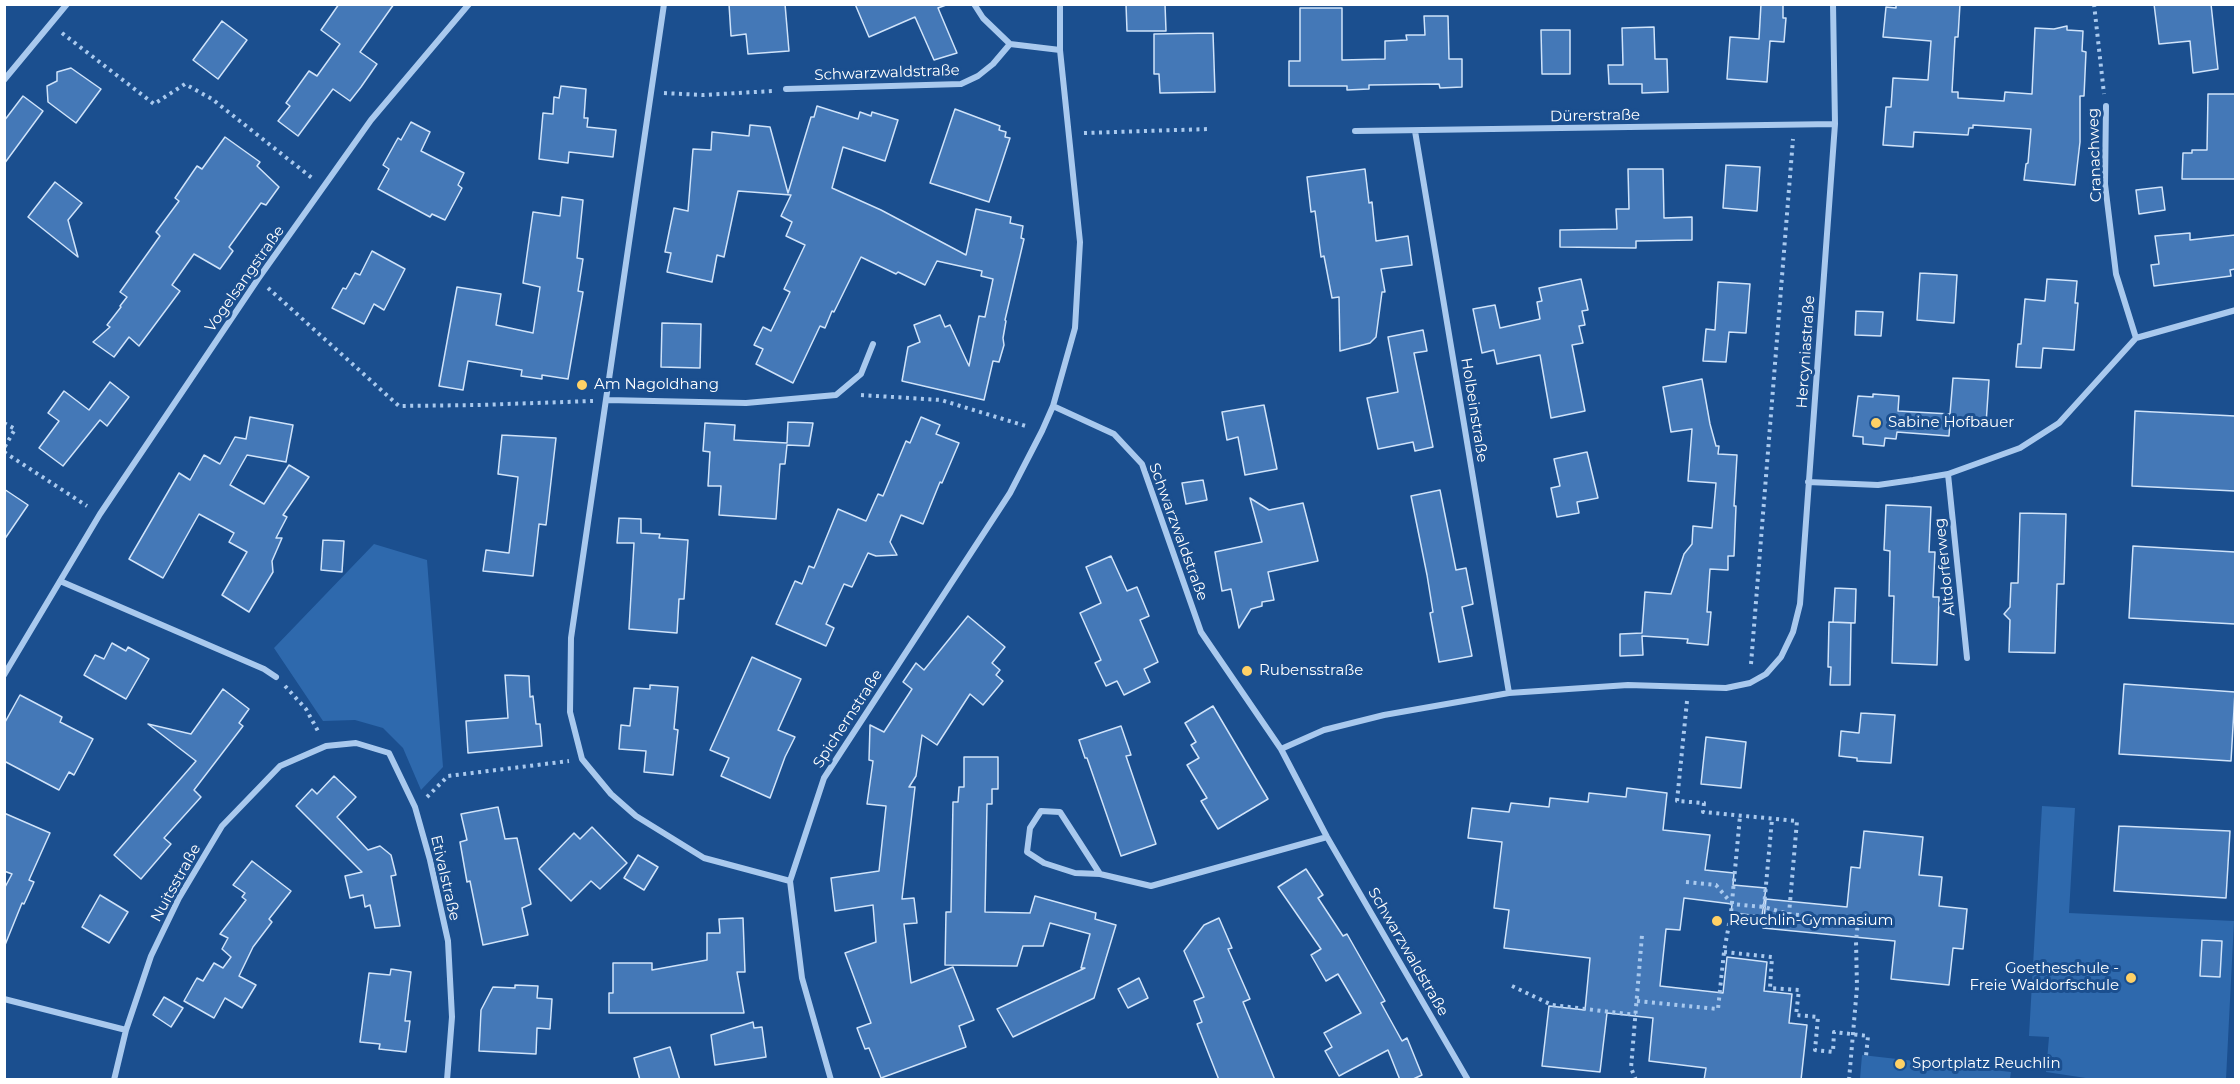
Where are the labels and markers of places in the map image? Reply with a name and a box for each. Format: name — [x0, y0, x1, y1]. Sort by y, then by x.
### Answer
place label: Am Nagoldhang — [594, 376, 719, 394]
marker: Am Nagoldhang — [575, 378, 589, 392]
place label: Sabine Hofbauer — [1888, 414, 2014, 432]
marker: Sabine Hofbauer — [1869, 416, 1883, 430]
place label: Rubensstraße — [1259, 662, 1363, 680]
marker: Rubensstraße — [1240, 664, 1254, 678]
place label: Reuchlin-Gymnasium — [1729, 912, 1893, 930]
marker: Reuchlin-Gymnasium — [1710, 914, 1724, 928]
place label: Goetheschule - Freie Waldorfschule — [1969, 960, 2119, 995]
marker: Goetheschule - Freie Waldorfschule — [2124, 971, 2138, 985]
place label: Sportplatz Reuchlin — [1912, 1055, 2061, 1073]
marker: Sportplatz Reuchlin — [1893, 1057, 1907, 1071]

